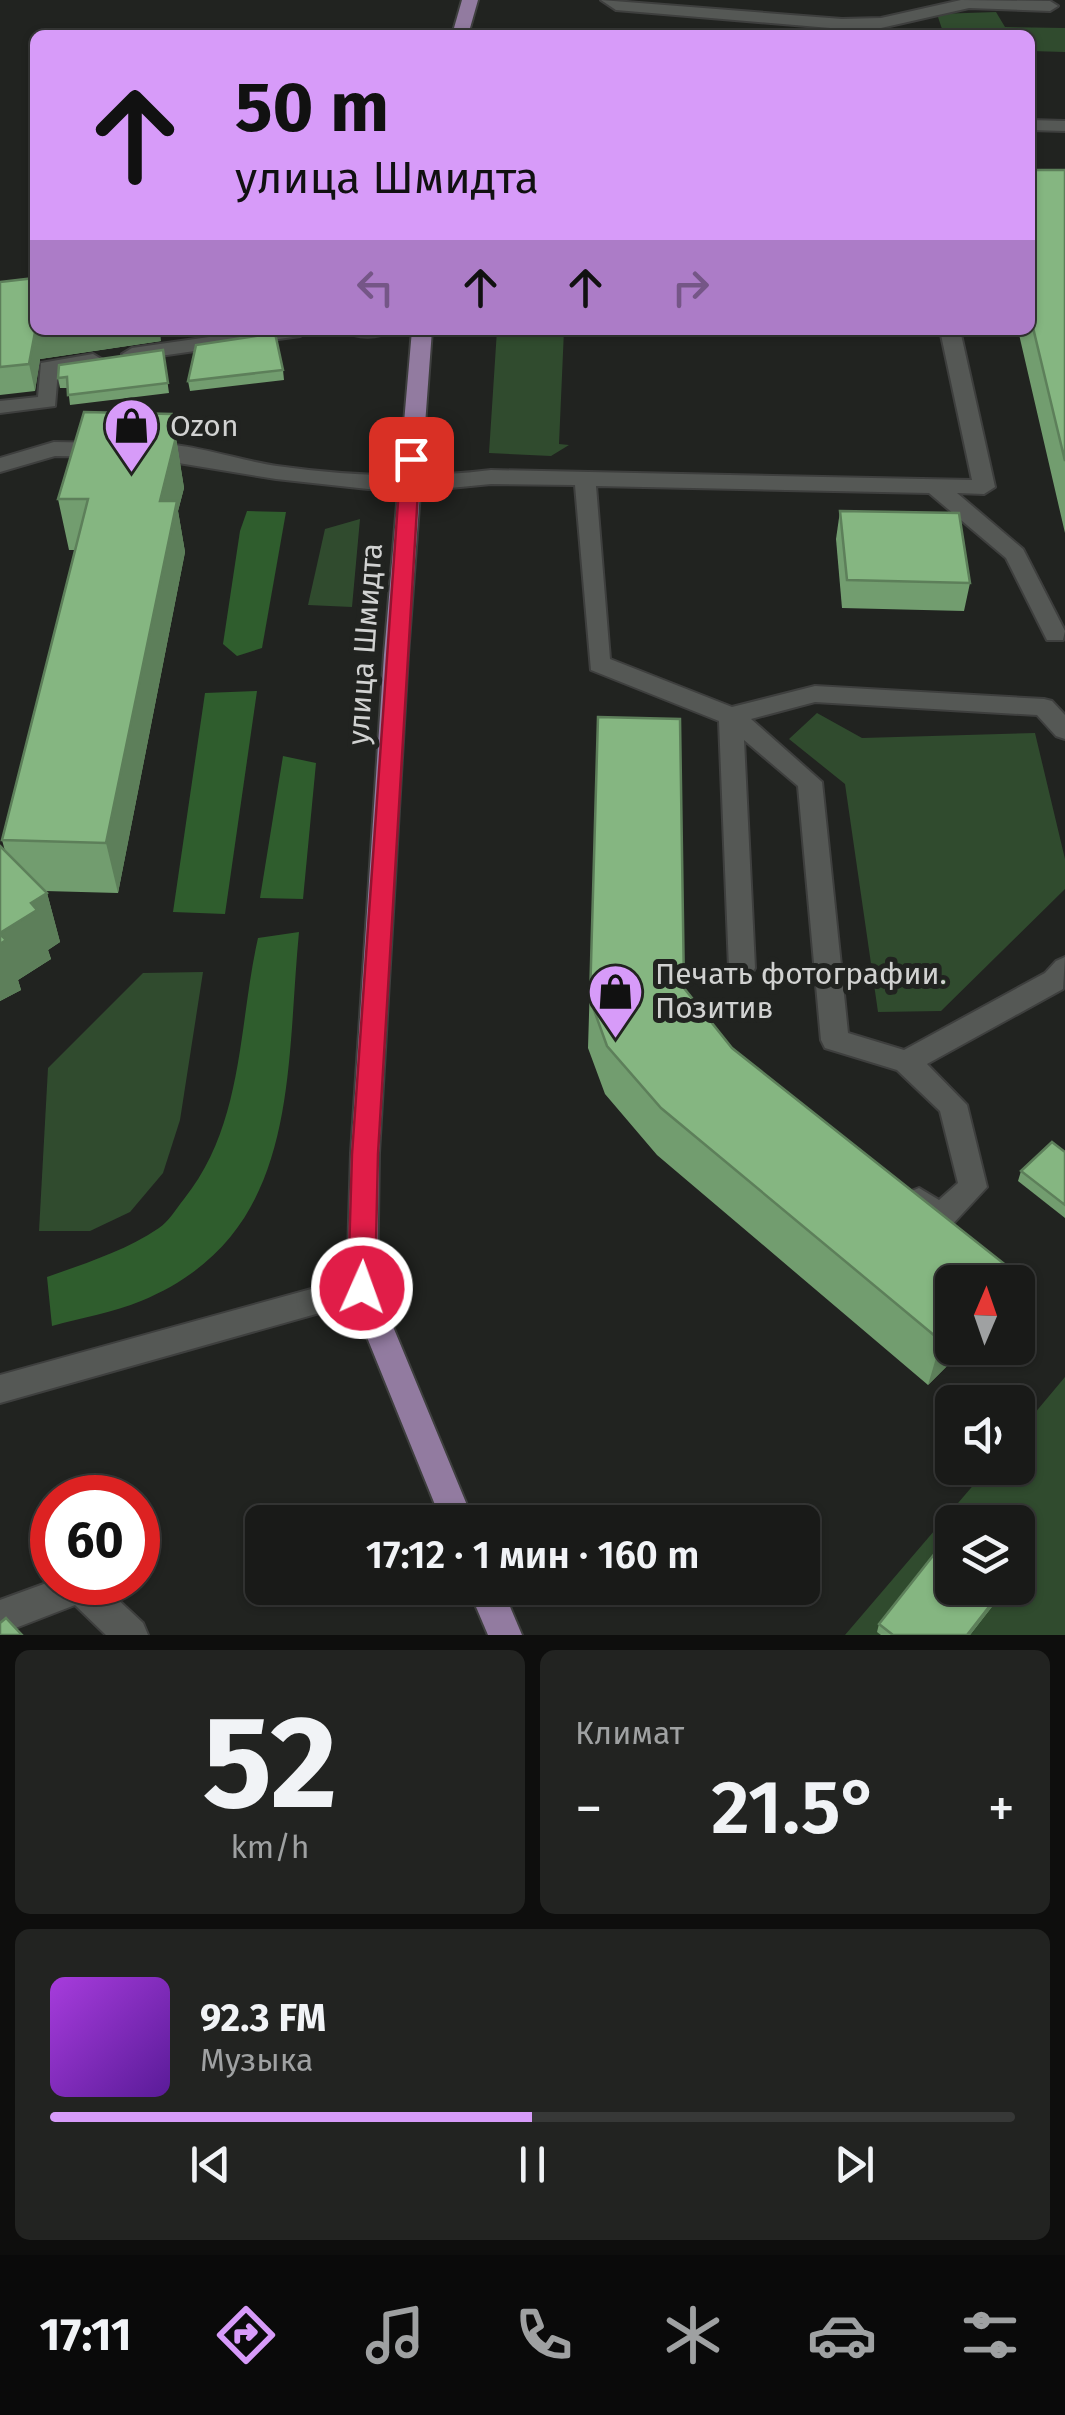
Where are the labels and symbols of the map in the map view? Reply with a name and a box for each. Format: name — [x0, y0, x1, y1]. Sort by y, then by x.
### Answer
shop icon: Ozon — [101, 396, 161, 475]
place label: Ozon — [170, 408, 238, 444]
pin — [369, 417, 454, 502]
street label: улица Шмидта — [340, 542, 390, 746]
place label: Печать фотографии. Позитив — [655, 956, 947, 1026]
shop icon: Печать фотографии. Позитив — [586, 961, 646, 1040]
position arrow — [310, 1236, 414, 1340]
north arrow — [935, 1265, 1035, 1365]
speed limit sign: 60 — [30, 1475, 160, 1605]

